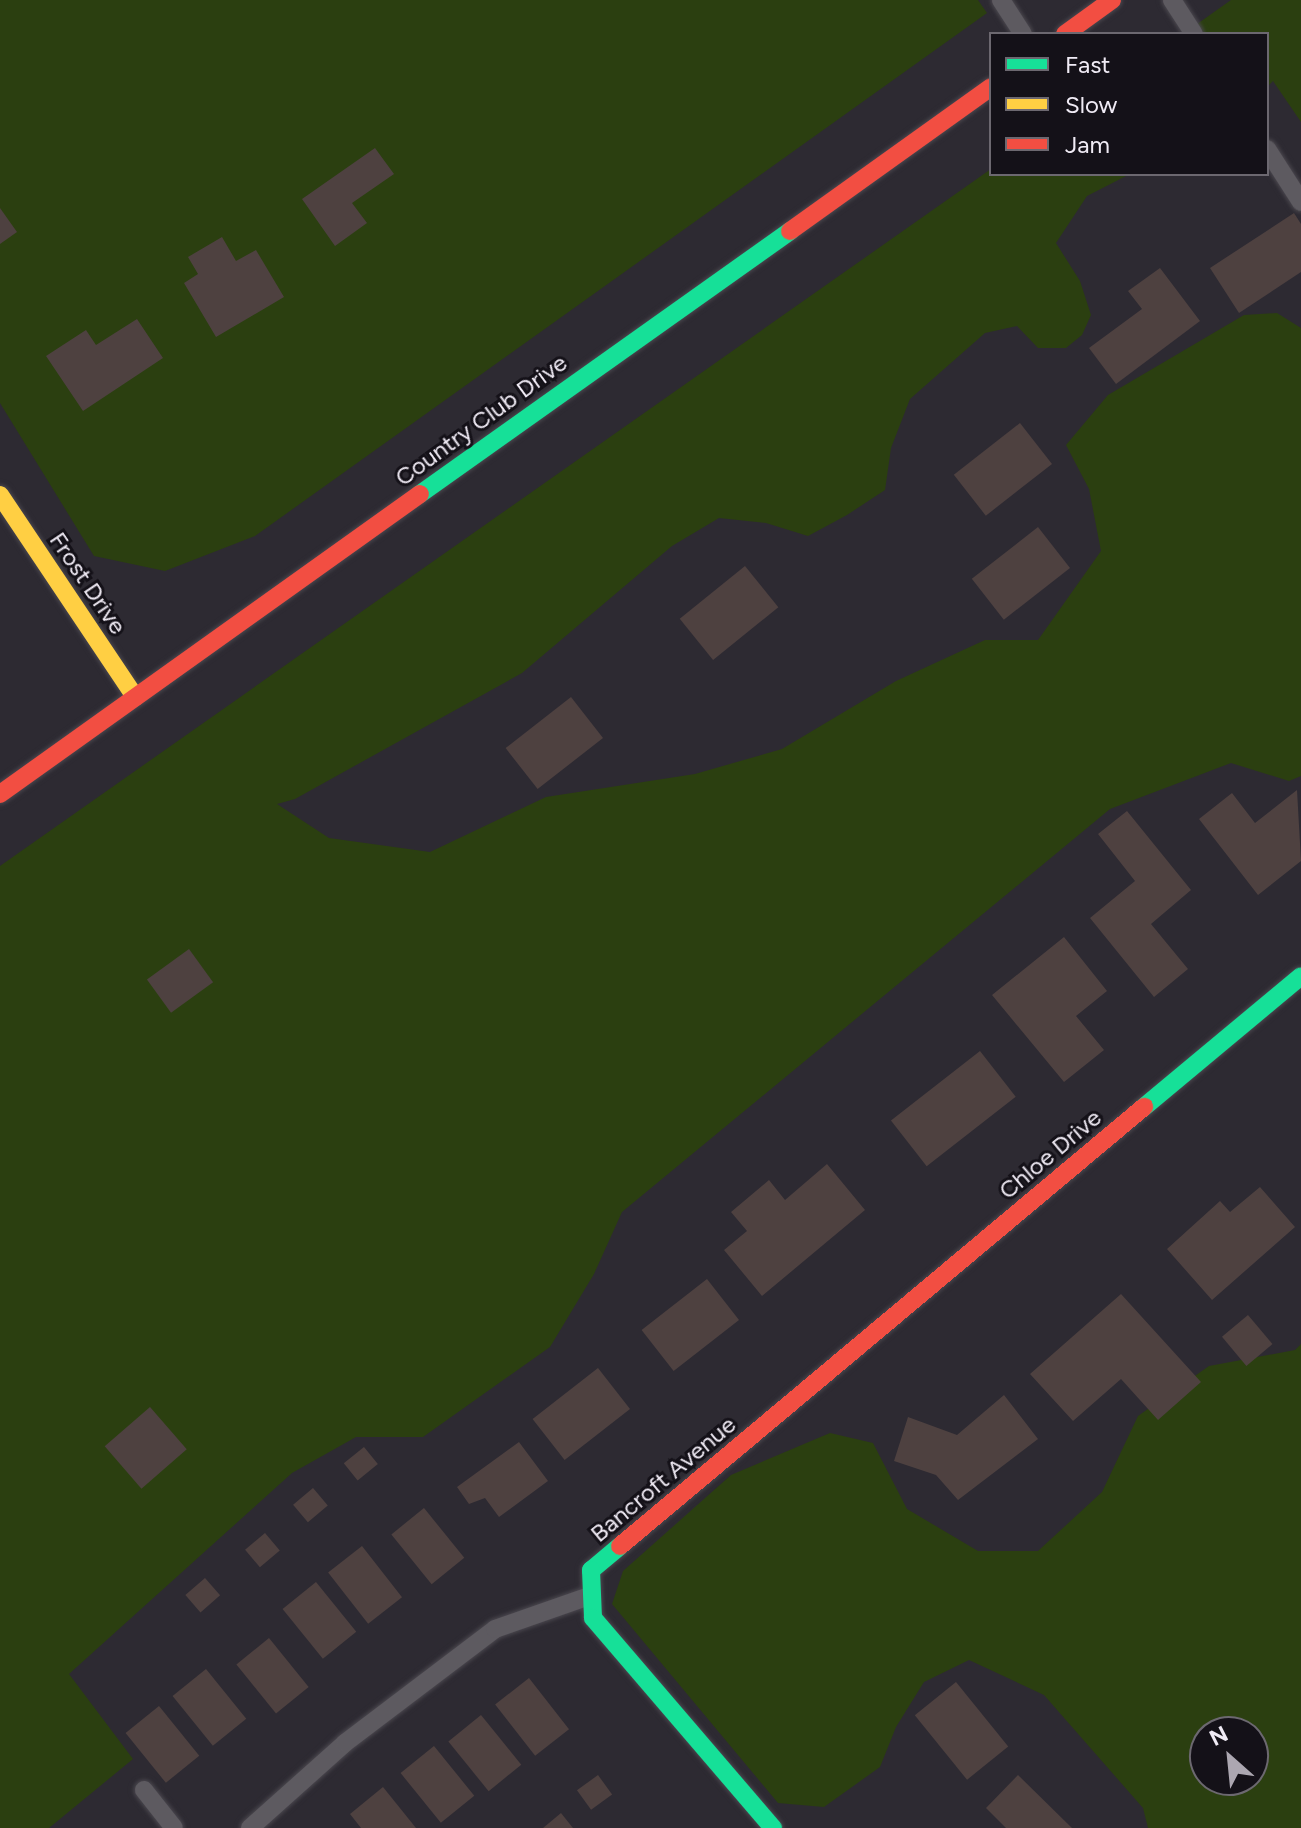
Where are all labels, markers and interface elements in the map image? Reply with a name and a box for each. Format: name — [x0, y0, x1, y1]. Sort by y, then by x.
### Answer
legend — [989, 32, 1269, 176]
text: Fast — [1065, 50, 1110, 79]
text: Slow — [1065, 90, 1117, 119]
text: Jam — [1065, 130, 1110, 159]
street label: Country Club Drive — [390, 348, 572, 492]
street label: Frost Drive — [43, 527, 133, 639]
street label: Chloe Drive — [993, 1103, 1107, 1205]
street label: Bancroft Avenue — [585, 1410, 741, 1548]
north arrow — [1189, 1716, 1269, 1796]
text: N — [1205, 1720, 1232, 1752]

